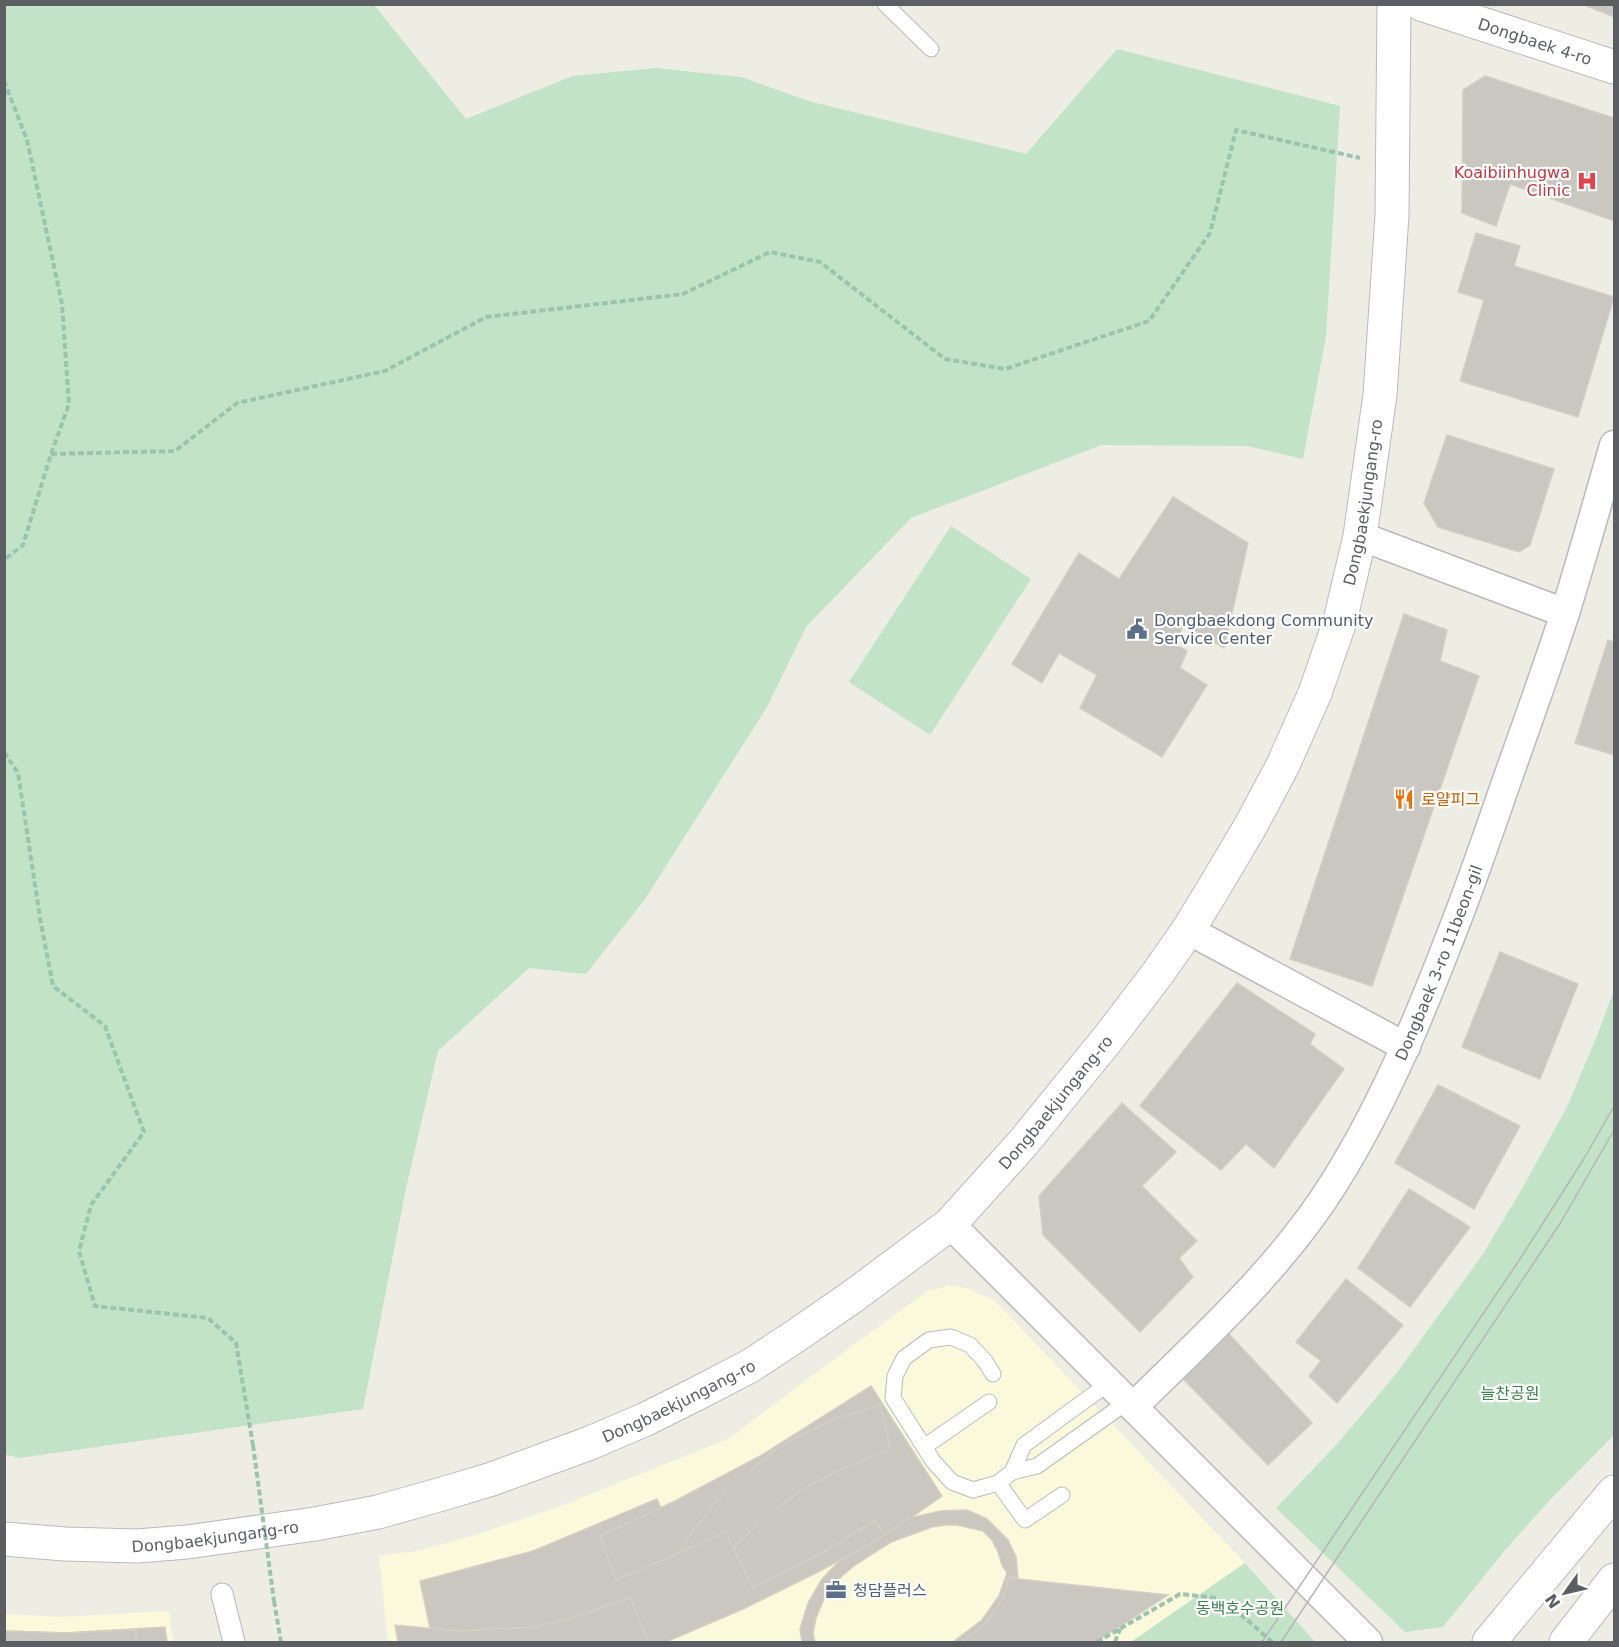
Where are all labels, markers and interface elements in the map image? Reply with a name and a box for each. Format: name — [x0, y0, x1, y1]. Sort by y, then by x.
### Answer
street label: Dongbaek 4-ro — [1476, 14, 1594, 69]
place label: Koaibiinhugwa Clinic — [1454, 163, 1570, 200]
hospital icon: Koaibiinhugwa Clinic — [1575, 169, 1599, 193]
street label: Dongbaekjungang-ro — [1340, 418, 1386, 587]
place label: Dongbaekdong Community Service Center — [1154, 611, 1373, 648]
public building icon: Dongbaekdong Community Service Center — [1125, 617, 1149, 641]
restaurant icon: 로얄피그 — [1392, 787, 1416, 811]
place label: 로얄피그 — [1421, 790, 1480, 809]
street label: Dongbaek 3-ro 11beon-gil — [1391, 863, 1486, 1064]
street label: Dongbaekjungang-ro — [995, 1032, 1117, 1174]
street label: Dongbaekjungang-ro — [599, 1356, 759, 1447]
park label: 늘찬공원 — [1481, 1384, 1539, 1403]
street label: Dongbaekjungang-ro — [131, 1517, 300, 1556]
north arrow — [1535, 1563, 1595, 1623]
office icon: 청담플러스 — [824, 1578, 848, 1602]
place label: 청담플러스 — [853, 1581, 927, 1600]
text: N — [1541, 1590, 1565, 1612]
park label: 동백호수공원 — [1196, 1599, 1284, 1618]

